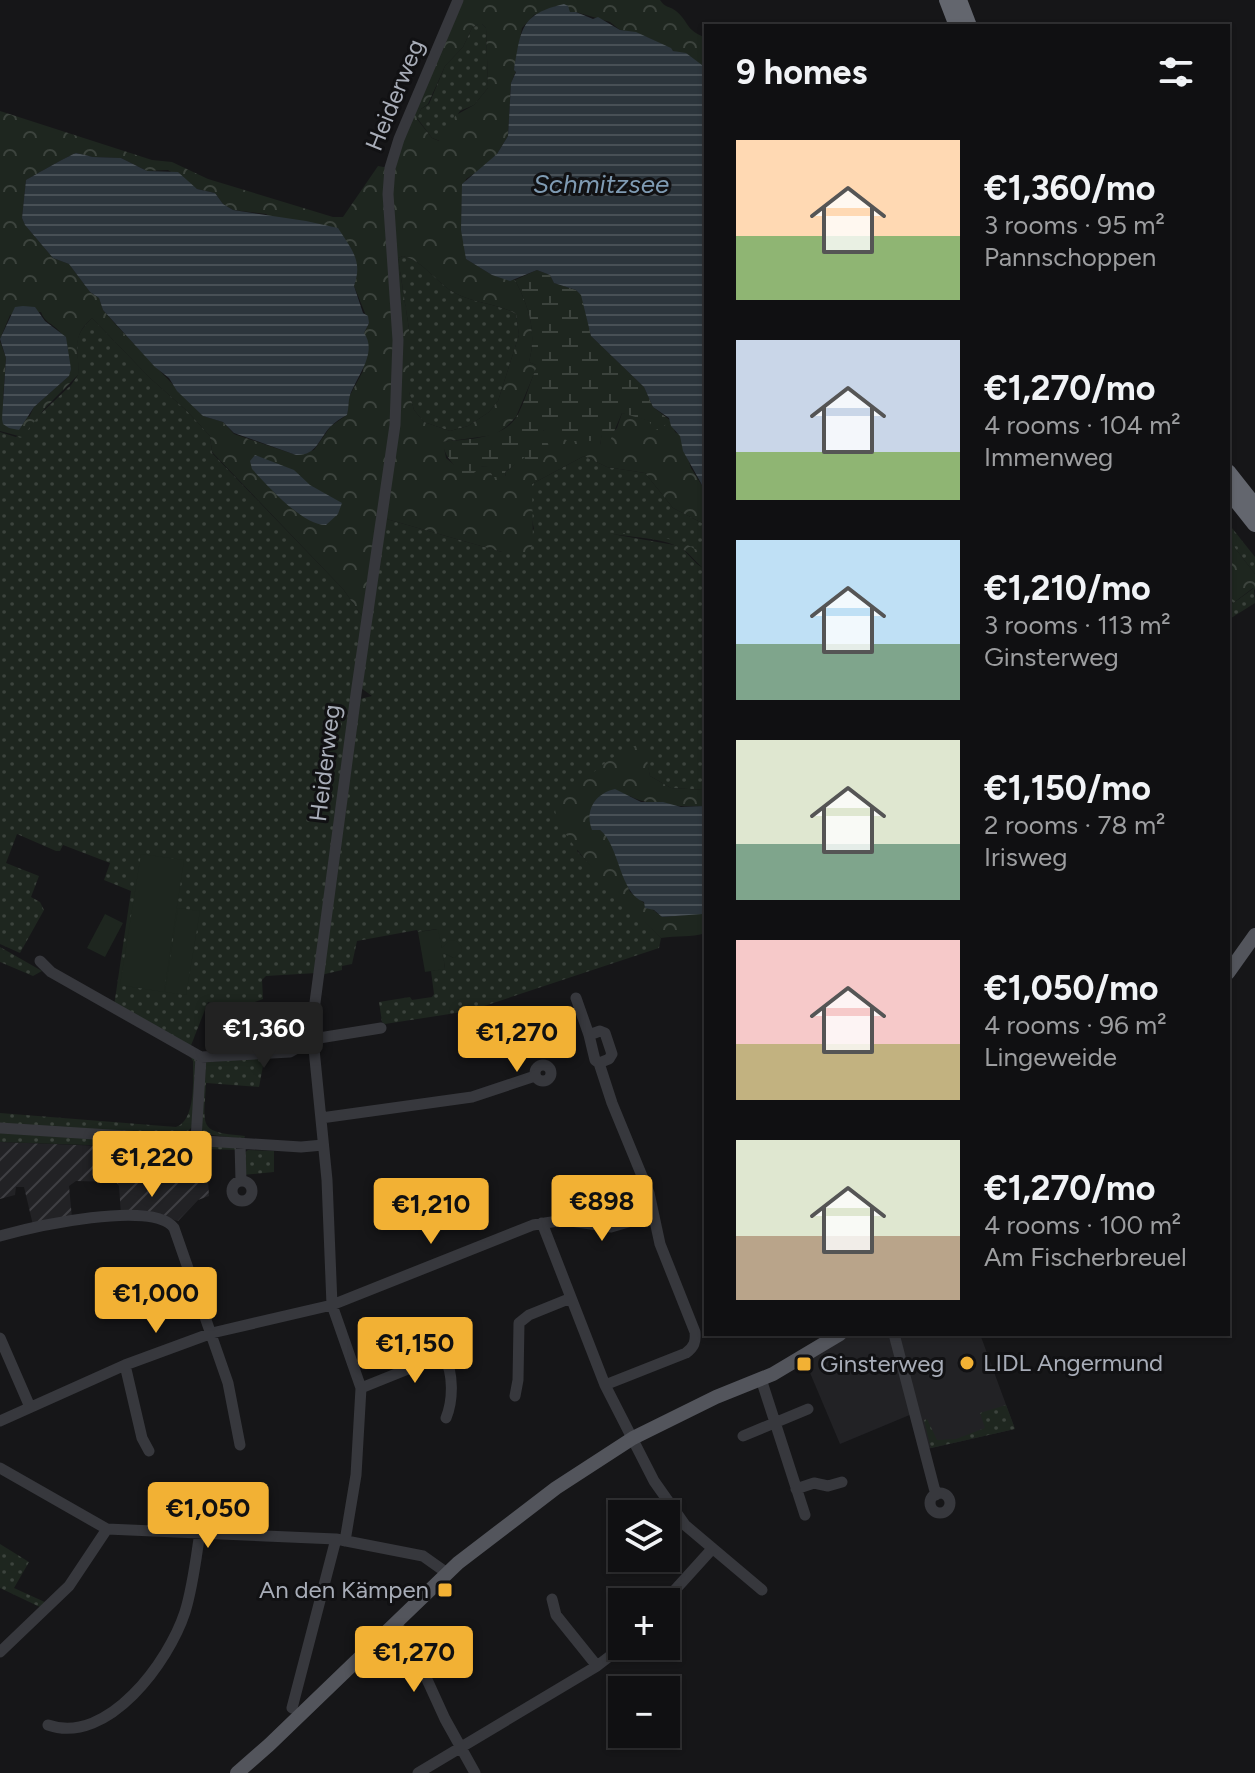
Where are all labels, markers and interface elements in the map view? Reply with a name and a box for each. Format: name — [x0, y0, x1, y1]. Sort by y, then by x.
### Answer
street label: Heiderweg — [359, 35, 430, 155]
icon: filters — [1154, 50, 1198, 94]
text: 9 homes — [736, 52, 867, 93]
water label: Schmitzsee — [533, 168, 669, 200]
text: €1,360/mo — [984, 168, 1155, 209]
icon: home — [800, 172, 896, 268]
text: 3 rooms · 95 m² — [984, 209, 1165, 241]
text: Pannschoppen — [984, 241, 1156, 273]
text: €1,270/mo — [984, 368, 1155, 409]
icon: home — [800, 372, 896, 468]
text: 4 rooms · 104 m² — [984, 409, 1181, 441]
text: Immenweg — [984, 441, 1113, 473]
text: €1,210/mo — [984, 568, 1151, 609]
icon: home — [800, 572, 896, 668]
text: 3 rooms · 113 m² — [984, 609, 1171, 641]
text: Ginsterweg — [984, 641, 1119, 673]
street label: Heiderweg — [303, 703, 346, 823]
text: €1,150/mo — [984, 768, 1151, 809]
icon: home — [800, 772, 896, 868]
text: 2 rooms · 78 m² — [984, 809, 1165, 841]
text: Irisweg — [984, 841, 1068, 873]
text: €1,050/mo — [984, 968, 1159, 1009]
icon: home — [800, 972, 896, 1068]
pin: €1,360 — [199, 1002, 329, 1070]
pin: €1,270 — [452, 1006, 582, 1074]
text: 4 rooms · 96 m² — [984, 1009, 1167, 1041]
text: €1,360 — [223, 1012, 305, 1044]
text: €1,270 — [476, 1016, 558, 1048]
text: Lingeweide — [984, 1041, 1117, 1073]
pin: €1,220 — [87, 1131, 217, 1199]
text: €1,220 — [111, 1141, 193, 1173]
text: €1,270/mo — [984, 1168, 1155, 1209]
icon: home — [800, 1172, 896, 1268]
pin: €898 — [555, 1175, 649, 1243]
pin: €1,210 — [366, 1178, 496, 1246]
text: €898 — [570, 1185, 634, 1217]
text: €1,210 — [392, 1188, 470, 1220]
text: 4 rooms · 100 m² — [984, 1209, 1181, 1241]
text: Am Fischerbreuel — [984, 1241, 1187, 1273]
pin: €1,000 — [91, 1267, 221, 1335]
text: €1,000 — [113, 1277, 199, 1309]
pin: €1,150 — [350, 1317, 480, 1385]
text: €1,150 — [376, 1327, 454, 1359]
place label: LIDL Angermund — [983, 1348, 1163, 1377]
place label: Ginsterweg — [820, 1349, 944, 1378]
marker: LIDL Angermund — [958, 1354, 976, 1372]
marker: Ginsterweg — [795, 1355, 813, 1373]
pin: €1,050 — [143, 1482, 273, 1550]
text: €1,050 — [166, 1492, 250, 1524]
map controls — [608, 1500, 680, 1748]
button: layers — [608, 1500, 680, 1572]
place label: An den Kämpen — [259, 1575, 429, 1604]
marker: An den Kämpen — [436, 1581, 454, 1599]
button: + — [608, 1588, 680, 1660]
pin: €1,270 — [349, 1626, 479, 1694]
text: €1,270 — [373, 1636, 455, 1668]
button: − — [608, 1676, 680, 1748]

